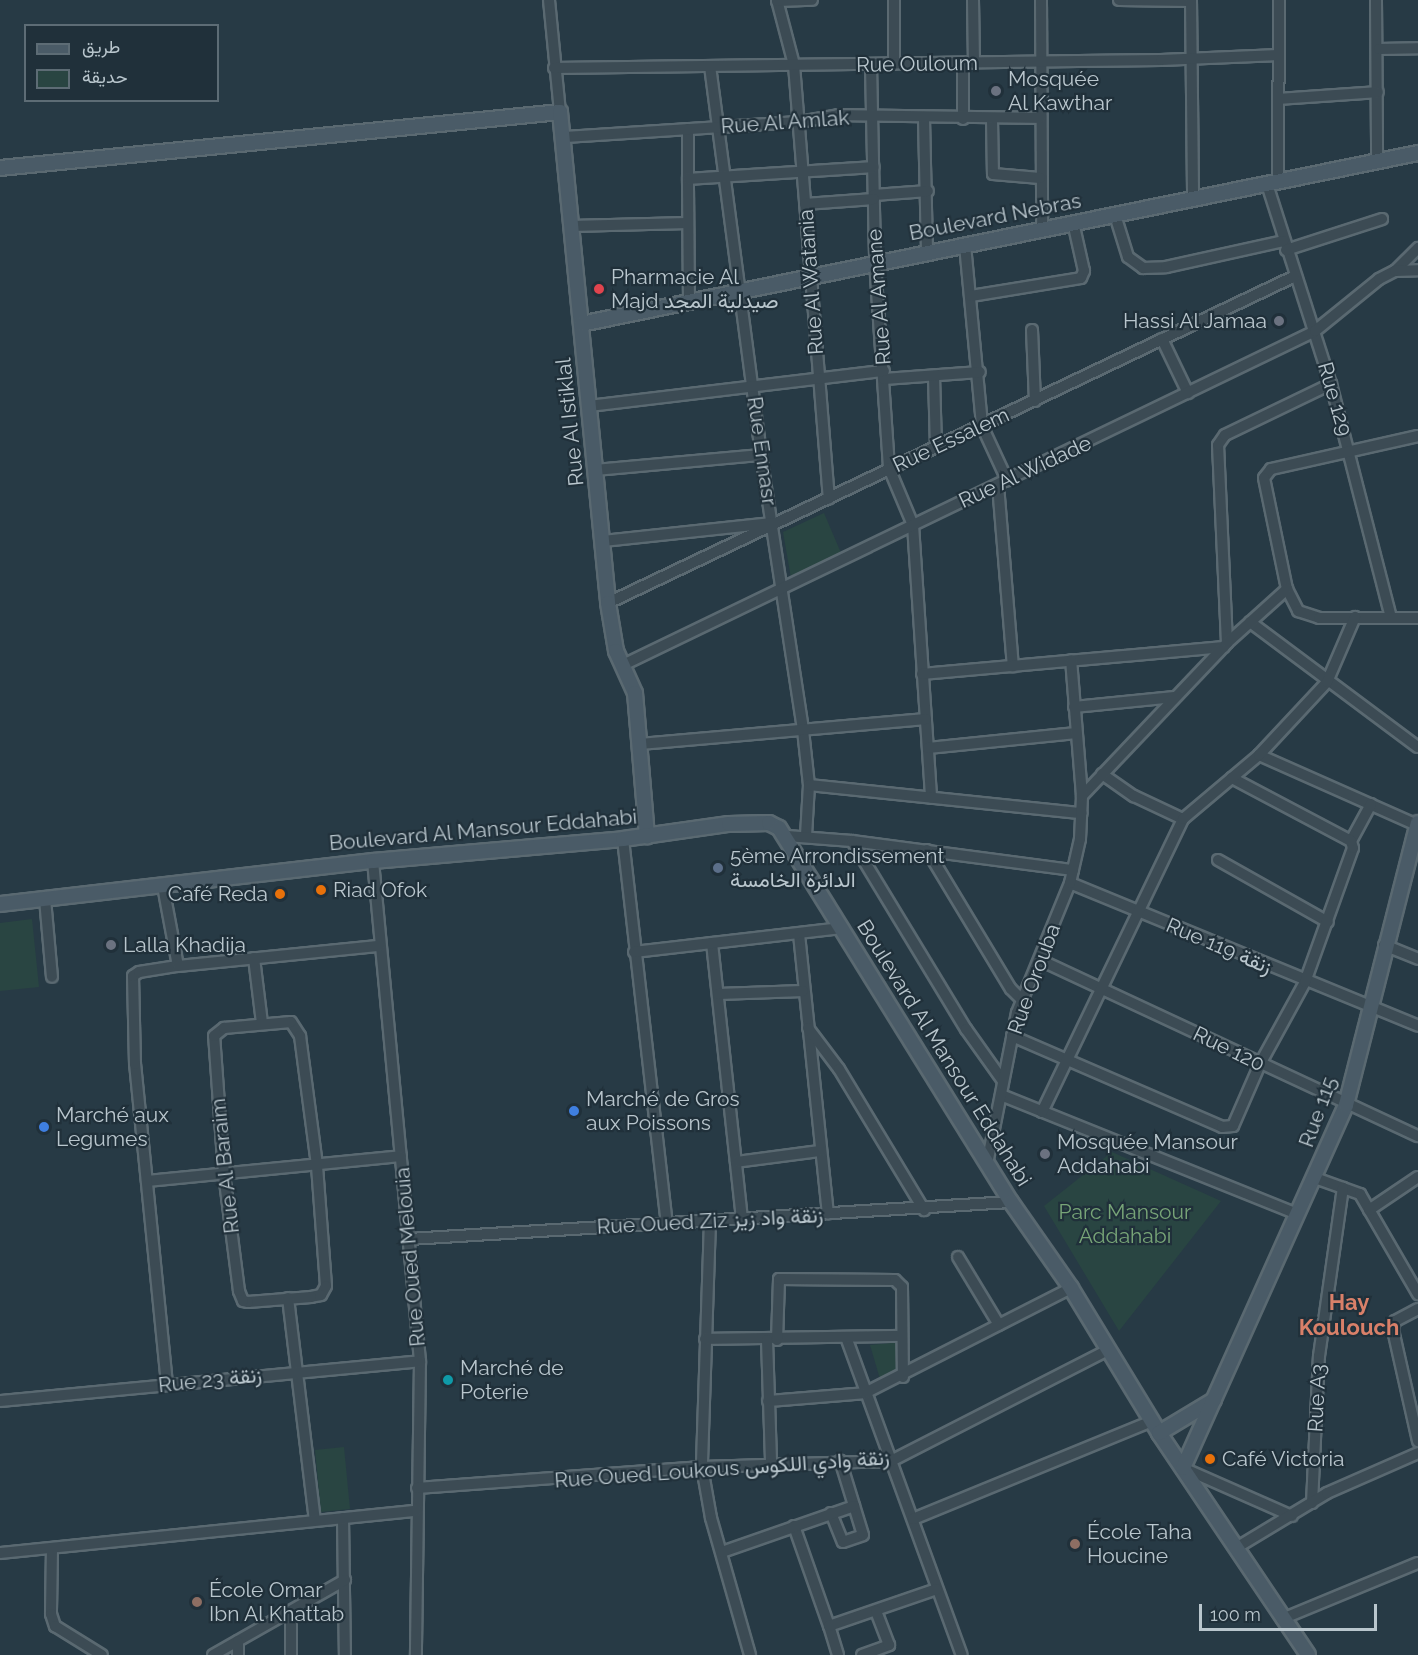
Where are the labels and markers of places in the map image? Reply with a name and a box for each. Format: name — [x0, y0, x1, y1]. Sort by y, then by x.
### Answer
place label: Mosquée Al Kawthar — [1008, 66, 1113, 116]
marker: Mosquée Al Kawthar — [989, 84, 1003, 98]
place label: Pharmacie Al Majd صيدلية المجد — [611, 264, 779, 314]
marker: Pharmacie Al Majd صيدلية المجد — [592, 282, 606, 296]
place label: Hassi Al Jamaa — [1121, 308, 1267, 334]
marker: Hassi Al Jamaa — [1272, 314, 1286, 328]
place label: 5ème Arrondissement الدائرة الخامسة — [730, 843, 945, 893]
marker: 5ème Arrondissement الدائرة الخامسة — [711, 861, 725, 875]
place label: Riad Ofok — [333, 877, 427, 903]
place label: Café Reda — [168, 881, 268, 907]
marker: Riad Ofok — [314, 883, 328, 897]
marker: Café Reda — [273, 887, 287, 901]
place label: Lalla Khadija — [123, 932, 246, 958]
marker: Lalla Khadija — [104, 938, 118, 952]
place label: Marché de Gros aux Poissons — [586, 1086, 740, 1136]
place label: Marché aux Legumes — [56, 1102, 169, 1152]
marker: Marché de Gros aux Poissons — [567, 1104, 581, 1118]
marker: Marché aux Legumes — [37, 1120, 51, 1134]
place label: Mosquée Mansour Addahabi — [1057, 1129, 1238, 1179]
marker: Mosquée Mansour Addahabi — [1038, 1147, 1052, 1161]
place label: Marché de Poterie — [460, 1355, 564, 1405]
marker: Marché de Poterie — [441, 1373, 455, 1387]
place label: Café Victoria — [1222, 1446, 1345, 1472]
marker: Café Victoria — [1203, 1452, 1217, 1466]
place label: École Taha Houcine — [1087, 1519, 1193, 1569]
marker: École Taha Houcine — [1068, 1537, 1082, 1551]
place label: École Omar Ibn Al Khattab — [209, 1577, 346, 1627]
marker: École Omar Ibn Al Khattab — [190, 1595, 204, 1609]

